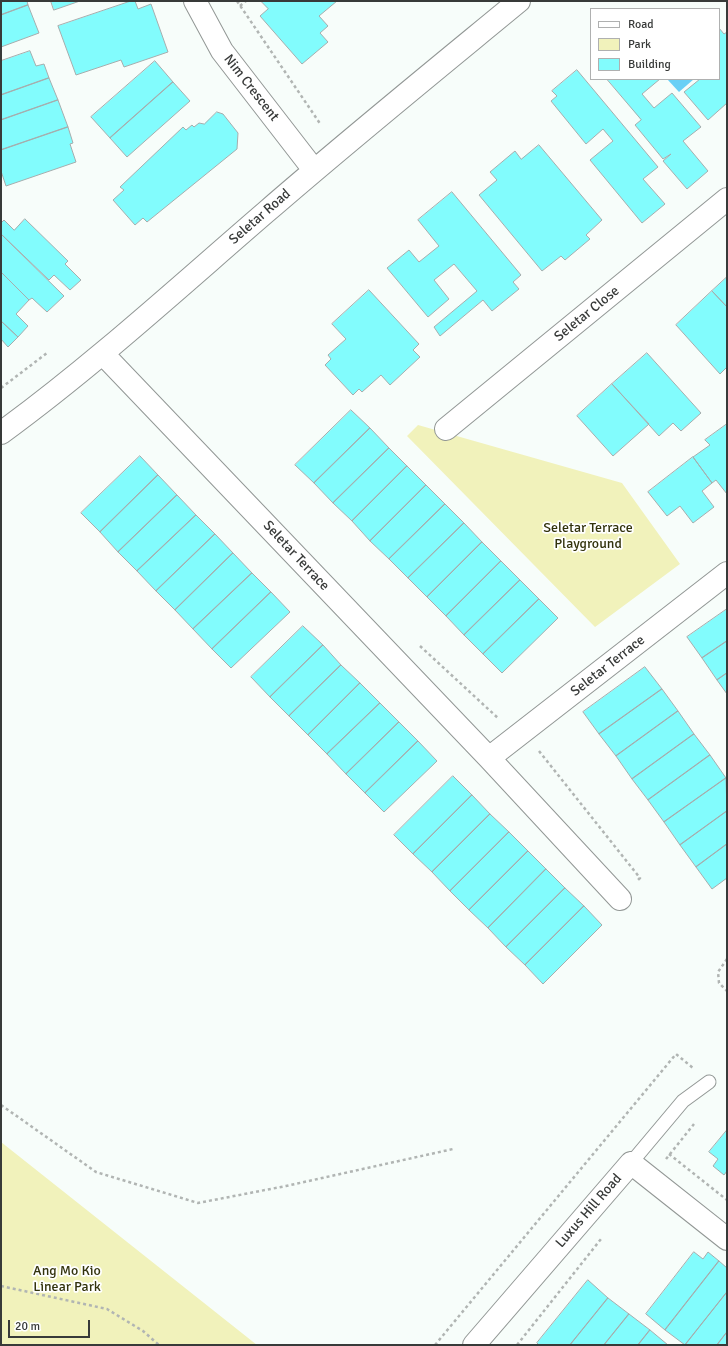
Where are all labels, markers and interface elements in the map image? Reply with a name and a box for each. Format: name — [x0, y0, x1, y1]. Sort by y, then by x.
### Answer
legend — [590, 8, 720, 80]
text: Road — [628, 17, 654, 32]
text: Park — [628, 37, 651, 52]
street label: Nim Crescent — [220, 51, 282, 125]
text: Building — [628, 57, 671, 72]
street label: Seletar Road — [226, 186, 294, 248]
street label: Seletar Close — [551, 283, 623, 345]
street label: Seletar Terrace — [259, 518, 333, 594]
park label: Seletar Terrace Playground — [543, 520, 633, 552]
street label: Seletar Terrace — [568, 632, 648, 700]
street label: Luxus Hill Road — [552, 1171, 626, 1251]
park label: Ang Mo Kio Linear Park — [33, 1263, 101, 1296]
scale bar — [10, 1312, 92, 1338]
text: 20 m — [15, 1319, 40, 1334]

